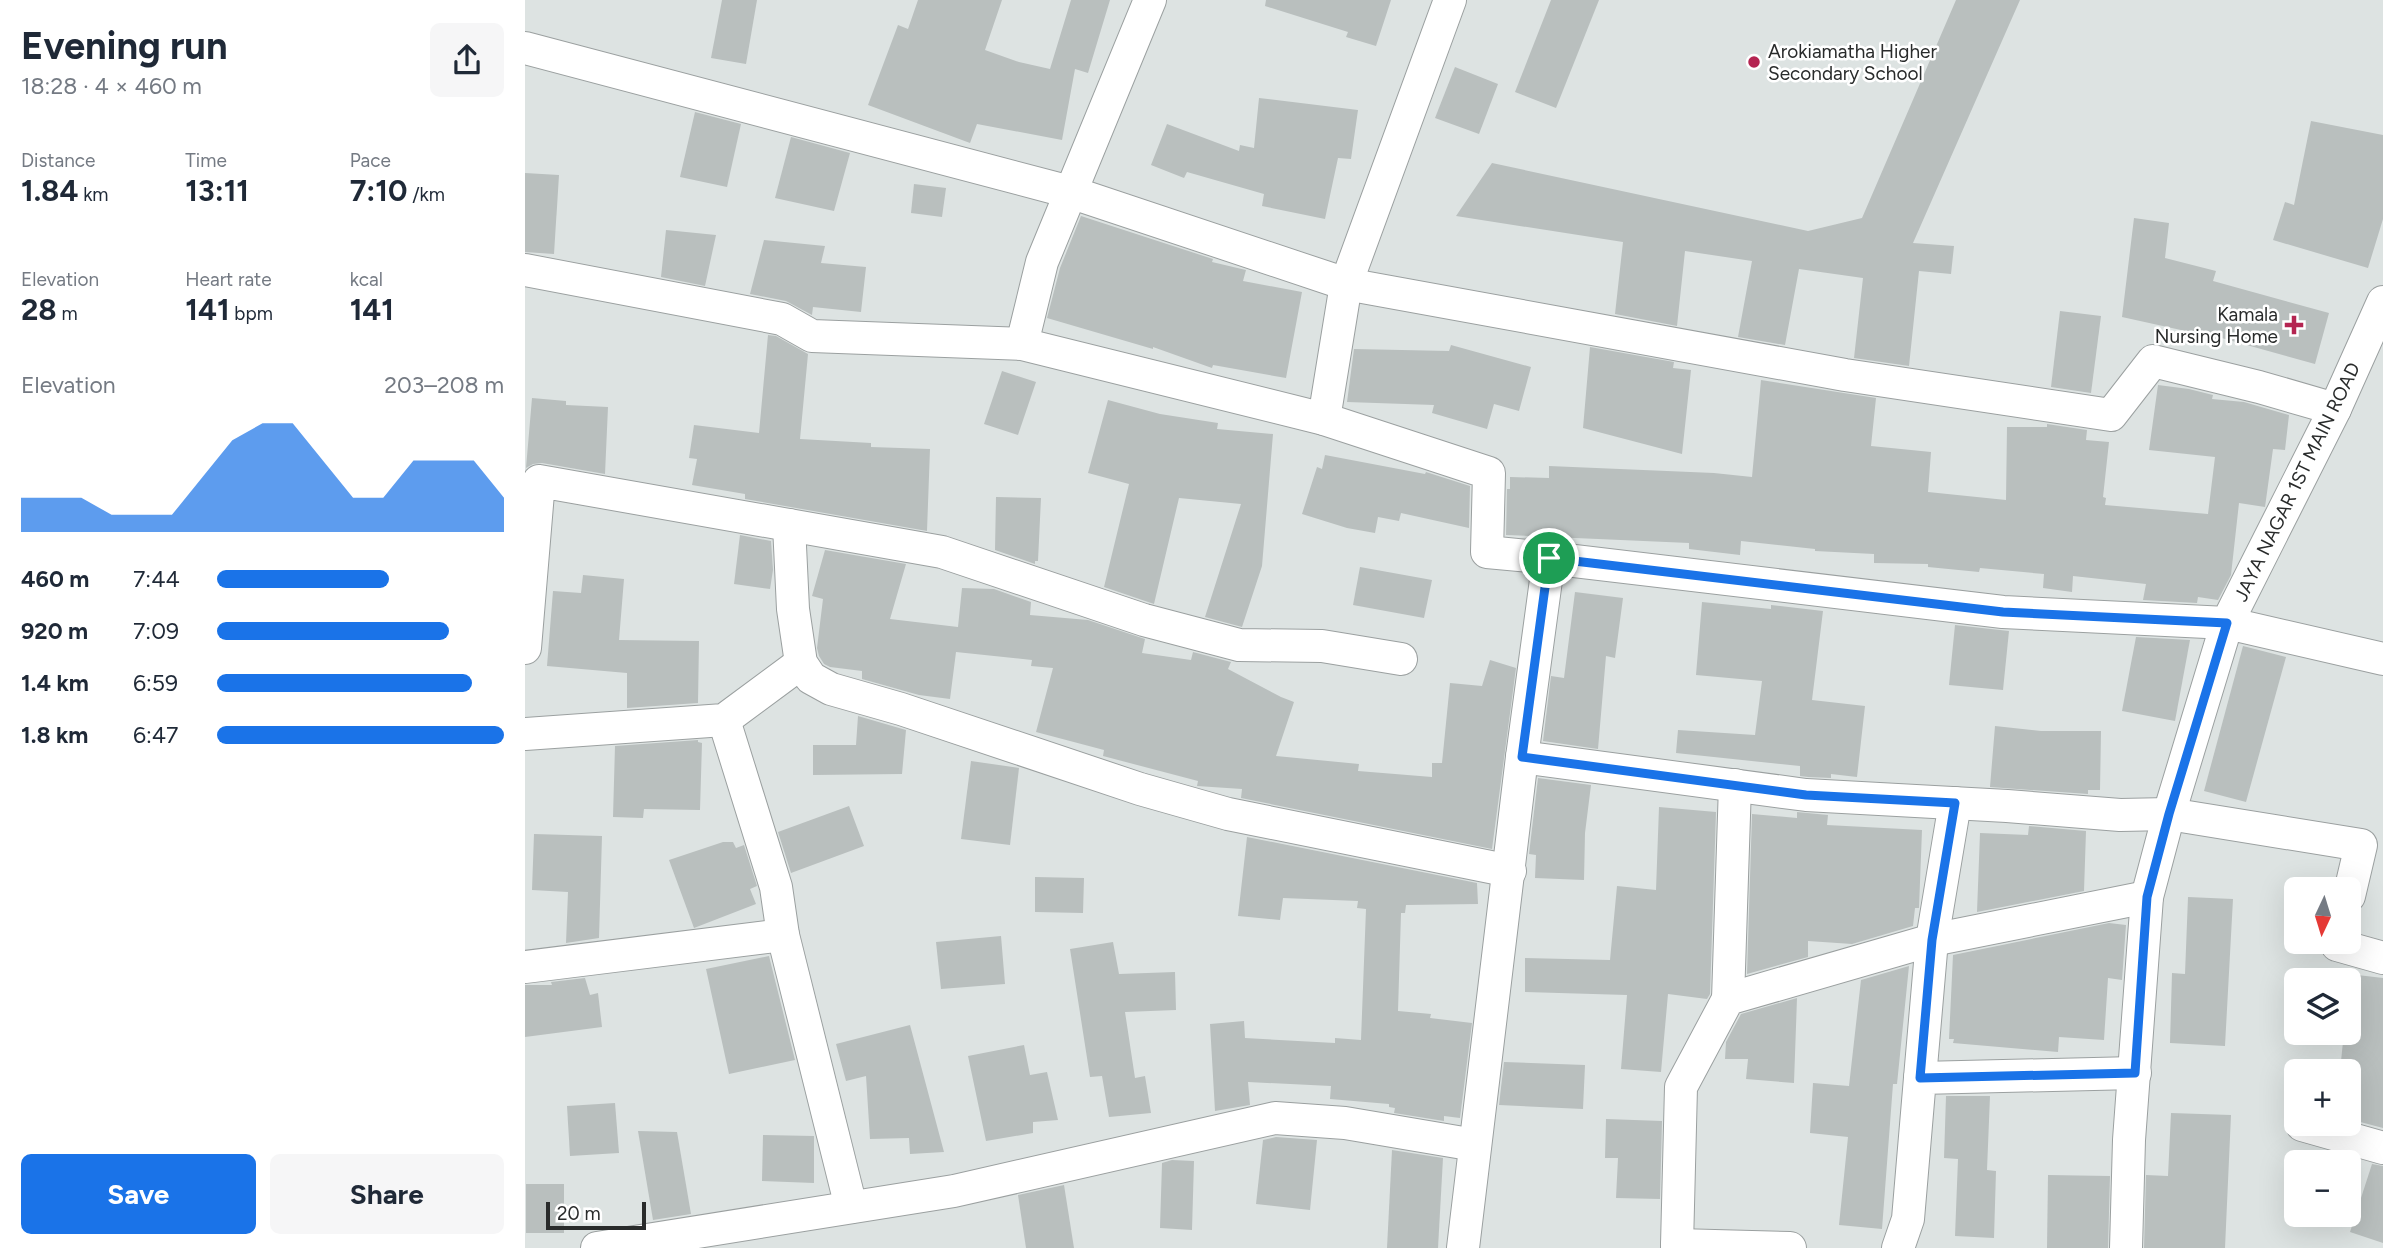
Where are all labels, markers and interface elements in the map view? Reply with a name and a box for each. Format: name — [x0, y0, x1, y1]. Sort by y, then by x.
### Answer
text: Evening run — [21, 23, 228, 69]
button: share — [430, 23, 504, 97]
place label: Arokiamatha Higher Secondary School — [1768, 40, 1937, 85]
marker: Arokiamatha Higher Secondary School — [1746, 54, 1762, 70]
text: 18:28 · 4 × 460 m — [21, 72, 202, 100]
text: Distance — [21, 149, 95, 172]
text: Time — [185, 149, 227, 172]
text: Pace — [350, 149, 391, 172]
text: 1.84 — [21, 172, 78, 209]
text: 13:11 — [185, 172, 249, 209]
text: 7:10 — [350, 172, 407, 209]
text: km — [78, 183, 109, 206]
text: /km — [407, 183, 445, 206]
text: Elevation — [21, 268, 99, 291]
text: Heart rate — [185, 268, 272, 291]
text: kcal — [350, 268, 383, 291]
text: 28 — [21, 291, 57, 328]
text: 141 — [185, 291, 230, 328]
text: 141 — [350, 291, 394, 328]
text: m — [57, 302, 78, 325]
text: bpm — [230, 302, 273, 325]
place label: Kamala Nursing Home — [2155, 303, 2278, 348]
marker: Kamala Nursing Home — [2284, 315, 2304, 335]
street label: JAYA NAGAR 1ST MAIN ROAD — [2229, 359, 2365, 605]
text: Elevation — [21, 371, 116, 399]
text: 203–208 m — [384, 371, 504, 399]
pin — [1519, 528, 1579, 588]
icon: arrive — [1530, 539, 1568, 577]
text: 460 m — [21, 565, 89, 593]
text: 7:44 — [133, 565, 180, 593]
text: 920 m — [21, 617, 88, 645]
text: 7:09 — [133, 617, 179, 645]
text: 1.4 km — [21, 669, 89, 697]
text: 6:59 — [133, 669, 178, 697]
text: 1.8 km — [21, 721, 88, 749]
text: 6:47 — [133, 721, 178, 749]
north arrow — [2284, 877, 2361, 954]
map controls — [2284, 877, 2361, 1227]
button: layers — [2284, 968, 2361, 1045]
button: + — [2284, 1059, 2361, 1136]
button: − — [2284, 1150, 2361, 1227]
button: Save — [21, 1154, 256, 1234]
button: Share — [270, 1154, 504, 1234]
scale bar — [546, 1199, 646, 1231]
text: 20 m — [557, 1202, 601, 1225]

